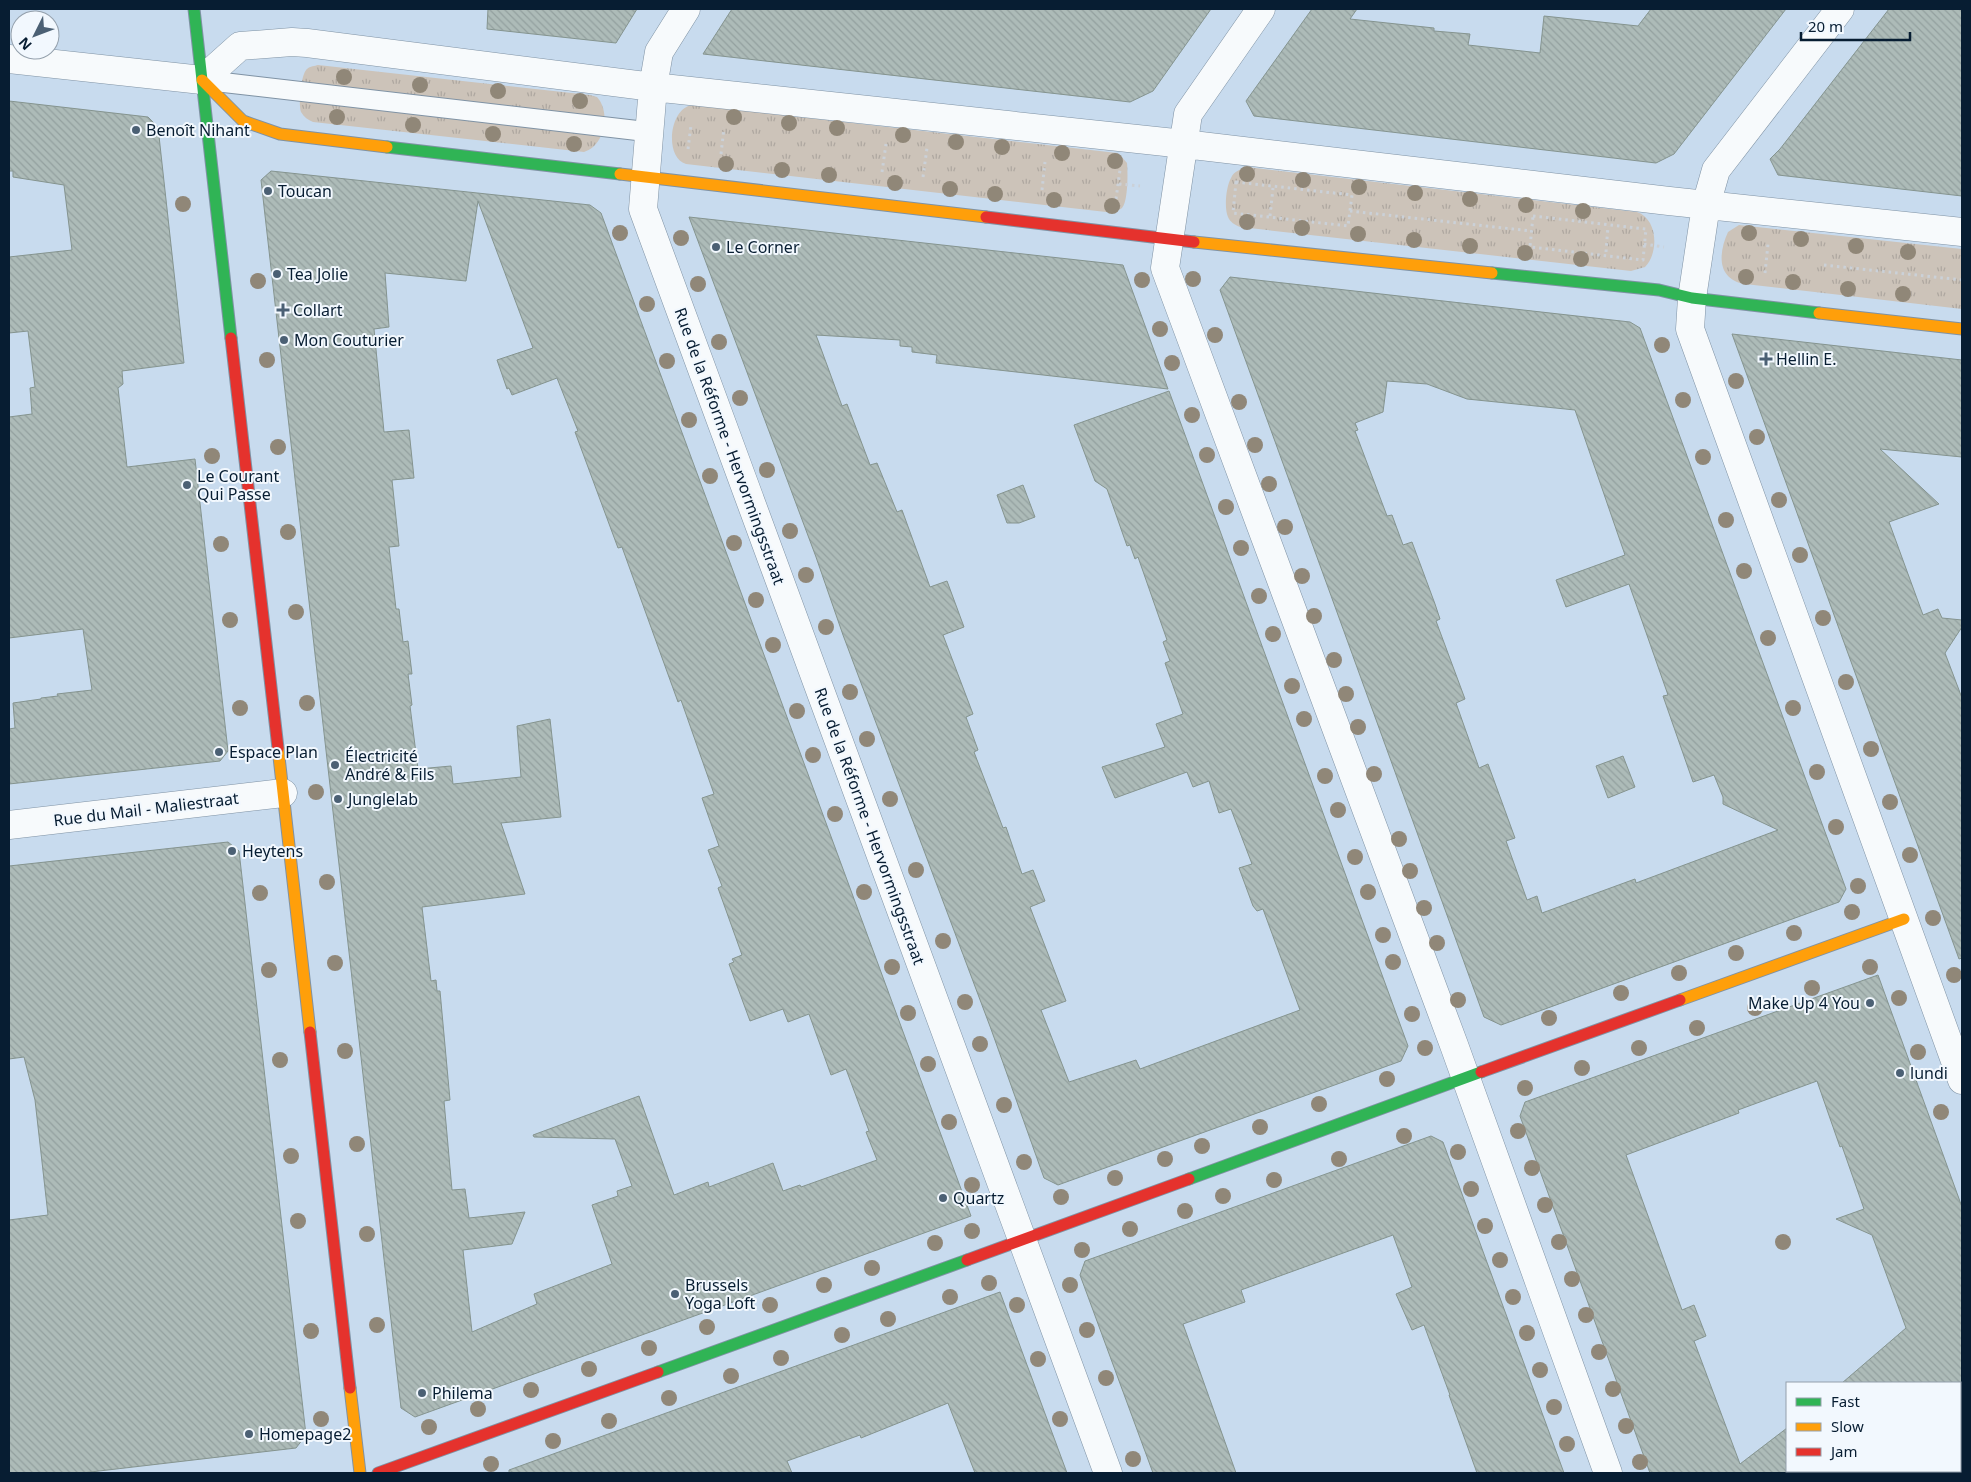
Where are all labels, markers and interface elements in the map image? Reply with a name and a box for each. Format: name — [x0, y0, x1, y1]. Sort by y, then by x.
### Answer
north arrow — [10, 10, 60, 60]
scale bar — [1801, 10, 1910, 42]
text: 20 m — [1808, 16, 1843, 36]
text: N — [14, 33, 36, 55]
place label: Benoît Nihant — [146, 119, 250, 141]
marker: Benoît Nihant — [130, 124, 142, 136]
place label: Toucan — [278, 180, 332, 202]
marker: Toucan — [262, 185, 274, 197]
place label: Le Corner — [726, 236, 800, 258]
marker: Le Corner — [710, 241, 722, 253]
place label: Tea Jolie — [287, 263, 348, 285]
marker: Tea Jolie — [271, 268, 283, 280]
place label: Collart — [293, 299, 343, 321]
marker: Collart — [277, 304, 289, 316]
street label: Rue de la Réforme - Hervormingsstraat — [669, 304, 791, 588]
place label: Mon Couturier — [294, 329, 404, 351]
marker: Mon Couturier — [278, 334, 290, 346]
place label: Hellin E. — [1776, 348, 1837, 370]
marker: Hellin E. — [1760, 353, 1772, 365]
place label: Le Courant Qui Passe — [197, 465, 279, 505]
marker: Le Courant Qui Passe — [181, 479, 193, 491]
street label: Rue de la Réforme - Hervormingsstraat — [809, 684, 931, 968]
place label: Espace Plan — [229, 741, 318, 763]
place label: Électricité André & Fils — [345, 745, 435, 785]
marker: Espace Plan — [213, 746, 225, 758]
marker: Électricité André & Fils — [329, 759, 341, 771]
street label: Rue du Mail - Maliestraat — [52, 787, 240, 831]
place label: Junglelab — [346, 788, 418, 810]
marker: Junglelab — [332, 793, 344, 805]
place label: Heytens — [242, 840, 303, 862]
marker: Heytens — [226, 845, 238, 857]
place label: Make Up 4 You — [1748, 992, 1860, 1014]
marker: Make Up 4 You — [1864, 997, 1876, 1009]
place label: lundi — [1910, 1062, 1948, 1084]
marker: lundi — [1894, 1067, 1906, 1079]
place label: Quartz — [953, 1187, 1004, 1209]
marker: Quartz — [937, 1192, 949, 1204]
place label: Brussels Yoga Loft — [685, 1274, 755, 1314]
marker: Brussels Yoga Loft — [669, 1288, 681, 1300]
place label: Philema — [432, 1382, 493, 1404]
legend — [1786, 1382, 1961, 1472]
marker: Philema — [416, 1387, 428, 1399]
text: Fast — [1831, 1391, 1860, 1411]
text: Slow — [1831, 1416, 1864, 1436]
place label: Homepage2 — [259, 1423, 351, 1445]
marker: Homepage2 — [243, 1428, 255, 1440]
text: Jam — [1829, 1441, 1858, 1461]

